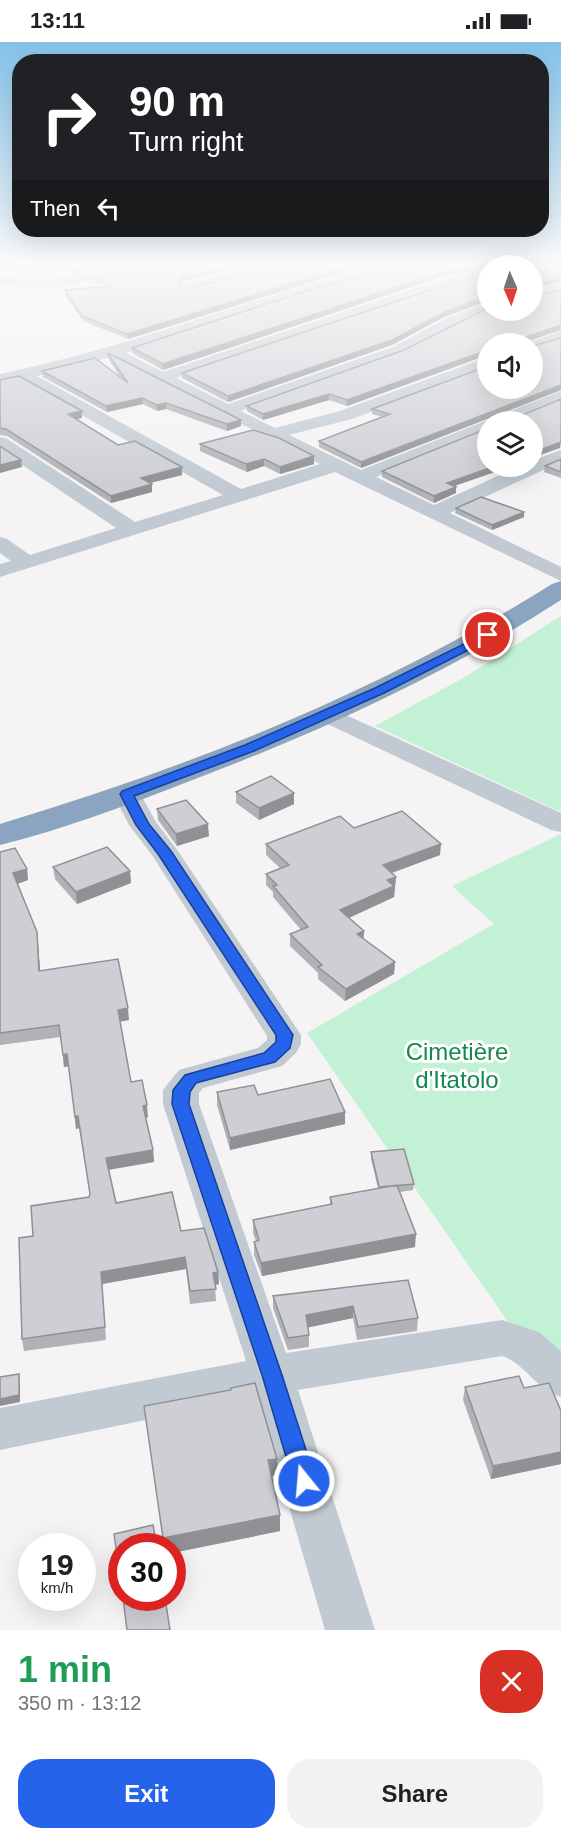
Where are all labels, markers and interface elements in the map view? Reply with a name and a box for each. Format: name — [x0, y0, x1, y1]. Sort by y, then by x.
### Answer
text: 13:11 — [30, 8, 85, 33]
icon: right — [30, 78, 108, 156]
text: 90 m — [129, 78, 225, 125]
text: Turn right — [129, 127, 244, 157]
icon: left — [92, 192, 125, 225]
text: Then — [30, 196, 80, 221]
north arrow — [477, 255, 543, 321]
map controls — [477, 255, 543, 477]
button: sound — [477, 333, 543, 399]
button: layers — [477, 411, 543, 477]
pin — [462, 609, 513, 660]
icon: arrive — [471, 618, 504, 651]
park label: Cimetière d'Itatolo — [406, 1038, 508, 1093]
position arrow — [272, 1449, 336, 1513]
speed limit sign: 30 — [108, 1533, 186, 1611]
text: 19 — [40, 1548, 74, 1581]
text: km/h — [41, 1579, 73, 1596]
text: 1 min — [18, 1649, 112, 1690]
button: close — [480, 1650, 543, 1713]
text: 350 m · 13:12 — [18, 1692, 141, 1714]
button: Exit — [18, 1759, 275, 1828]
button: Share — [287, 1759, 543, 1828]

